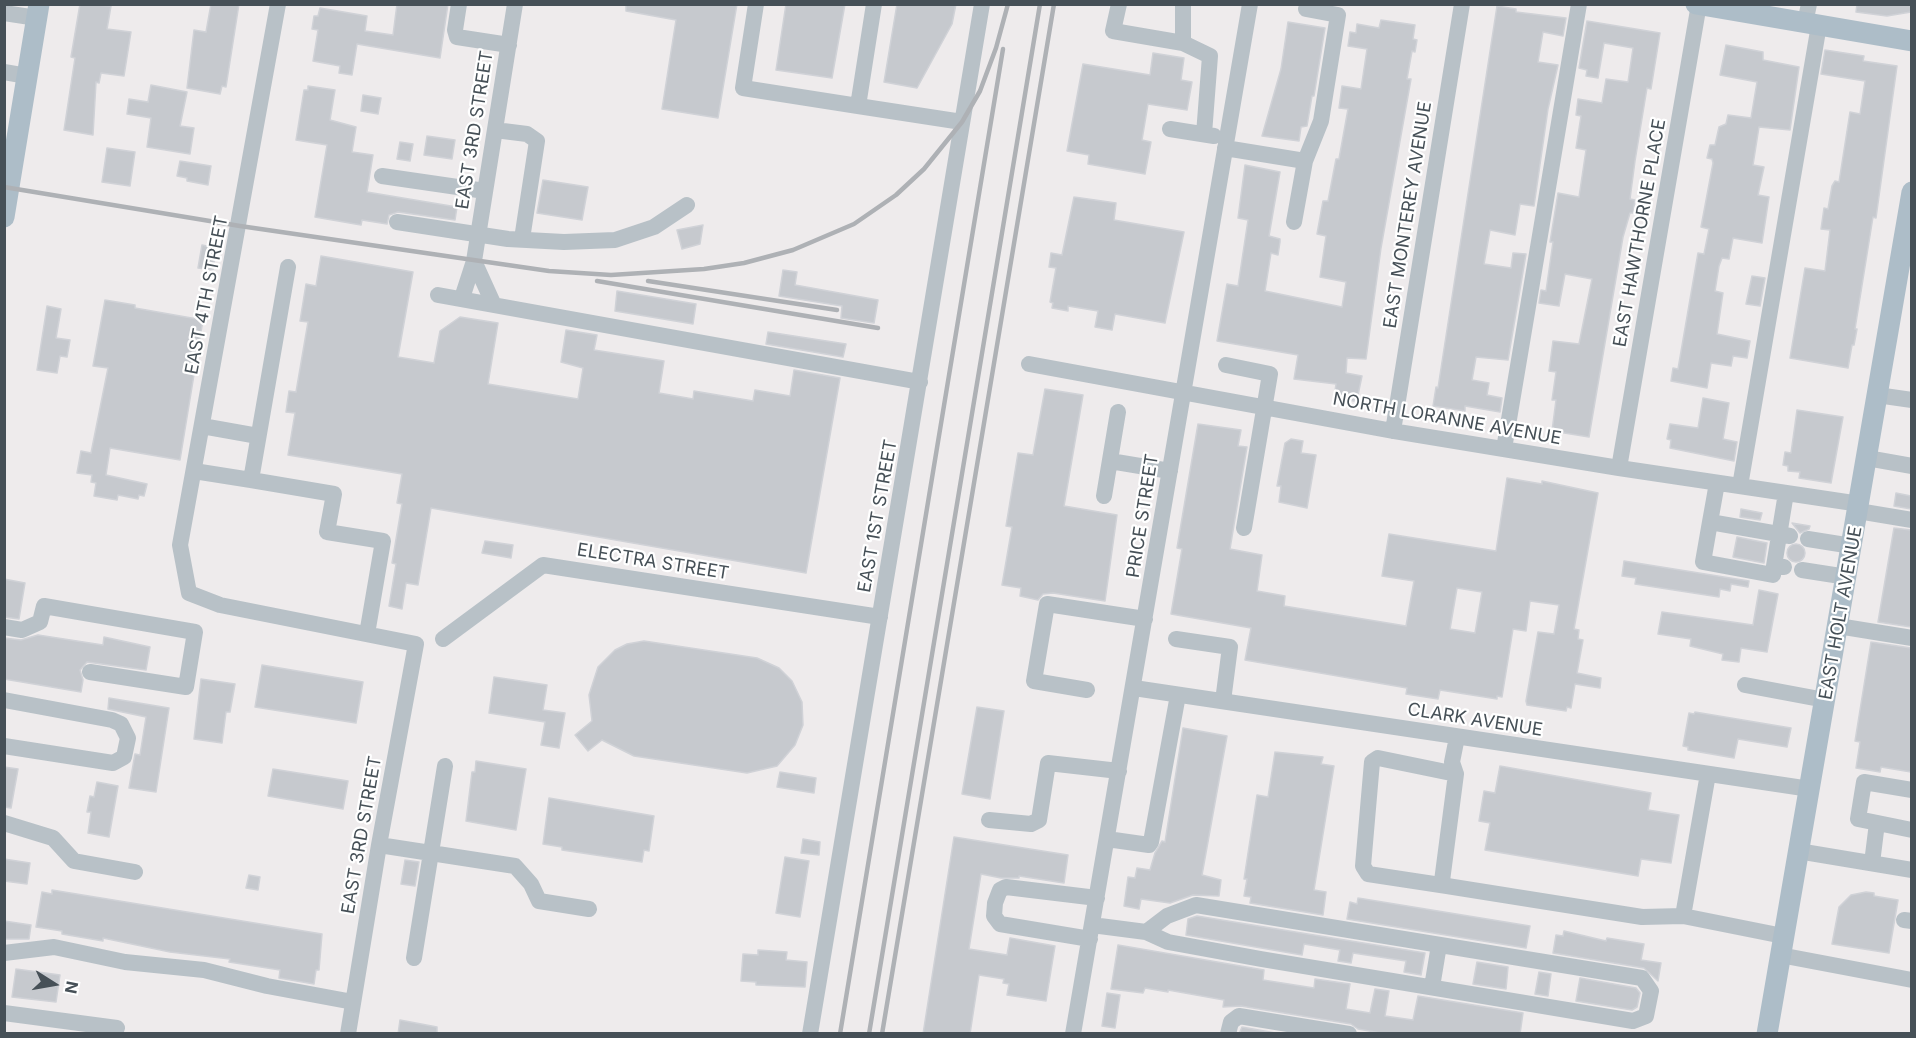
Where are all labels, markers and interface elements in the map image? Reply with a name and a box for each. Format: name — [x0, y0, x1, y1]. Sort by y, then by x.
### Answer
street label: EAST 3RD STREET — [452, 49, 498, 211]
street label: EAST MONTEREY AVENUE — [1379, 100, 1437, 330]
street label: EAST HAWTHORNE PLACE — [1609, 117, 1671, 349]
street label: EAST 4TH STREET — [181, 214, 233, 376]
street label: NORTH LORANNE AVENUE — [1331, 388, 1563, 450]
street label: EAST 1ST STREET — [854, 438, 902, 594]
street label: PRICE STREET — [1123, 453, 1163, 579]
street label: EAST HOLT AVENUE — [1815, 524, 1867, 702]
street label: ELECTRA STREET — [575, 539, 731, 585]
street label: CLARK AVENUE — [1406, 699, 1544, 741]
street label: EAST 3RD STREET — [337, 754, 387, 916]
north arrow — [24, 954, 84, 1014]
text: N — [61, 980, 83, 995]

